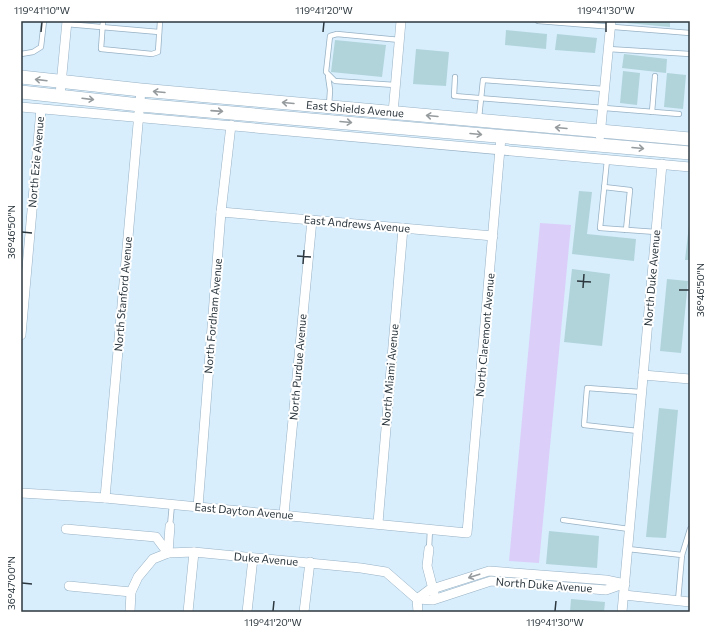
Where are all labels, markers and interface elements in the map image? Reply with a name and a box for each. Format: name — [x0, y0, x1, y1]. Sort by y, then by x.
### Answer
text: 119°41'10"W — [14, 4, 70, 16]
text: 119°41'20"W — [295, 4, 353, 16]
text: 119°41'30"W — [577, 4, 635, 16]
one-way arrow — [35, 76, 48, 83]
one-way arrow — [153, 88, 166, 95]
one-way arrow — [81, 95, 94, 103]
street label: East Shields Avenue — [306, 98, 405, 119]
one-way arrow — [282, 100, 295, 107]
one-way arrow — [210, 108, 223, 115]
one-way arrow — [426, 113, 439, 120]
street label: North Ezie Avenue — [25, 116, 46, 208]
one-way arrow — [340, 119, 353, 126]
one-way arrow — [555, 124, 568, 132]
one-way arrow — [469, 131, 482, 138]
one-way arrow — [631, 144, 644, 151]
text: 36°46'50"N — [5, 205, 17, 259]
street label: East Andrews Avenue — [303, 212, 411, 235]
street label: North Duke Avenue — [641, 229, 662, 327]
street label: North Stanford Avenue — [111, 236, 134, 352]
street label: North Fordham Avenue — [201, 258, 224, 374]
text: 36°46'50"N — [694, 263, 706, 317]
street label: North Claremont Avenue — [473, 272, 496, 397]
street label: North Purdue Avenue — [286, 313, 309, 421]
street label: North Miami Avenue — [379, 323, 400, 427]
street label: East Dayton Avenue — [194, 500, 294, 521]
street label: Duke Avenue — [233, 549, 299, 568]
text: 36°47'00"N — [5, 556, 17, 610]
one-way arrow — [468, 573, 481, 580]
street label: North Duke Avenue — [495, 575, 593, 594]
text: 119°41'20"W — [244, 616, 302, 628]
text: 119°41'30"W — [526, 616, 584, 628]

